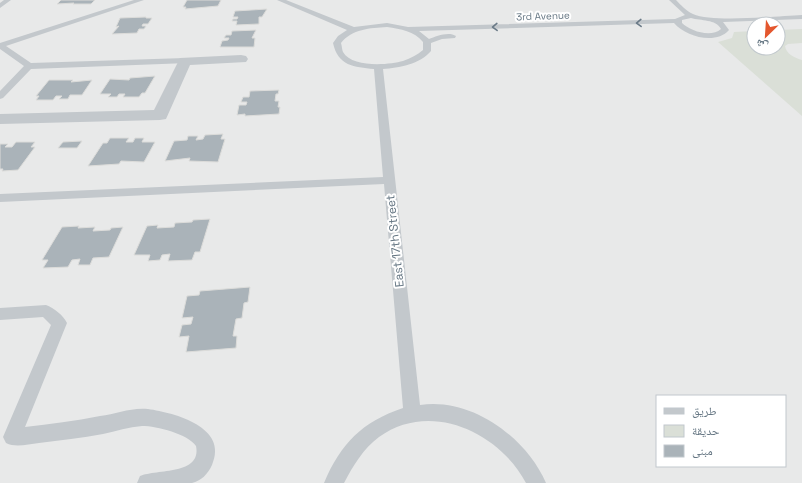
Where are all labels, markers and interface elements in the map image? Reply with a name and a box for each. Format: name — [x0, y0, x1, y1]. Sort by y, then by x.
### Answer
street label: 3rd Avenue — [516, 9, 570, 23]
north arrow — [746, 16, 786, 56]
one-way arrow — [636, 18, 642, 27]
one-way arrow — [492, 23, 498, 31]
text: ش — [753, 35, 770, 54]
street label: East 17th Street — [382, 194, 408, 288]
legend — [656, 395, 786, 467]
text: طريق — [692, 403, 717, 419]
text: حديقة — [692, 423, 720, 439]
text: مبنى — [692, 443, 713, 459]

